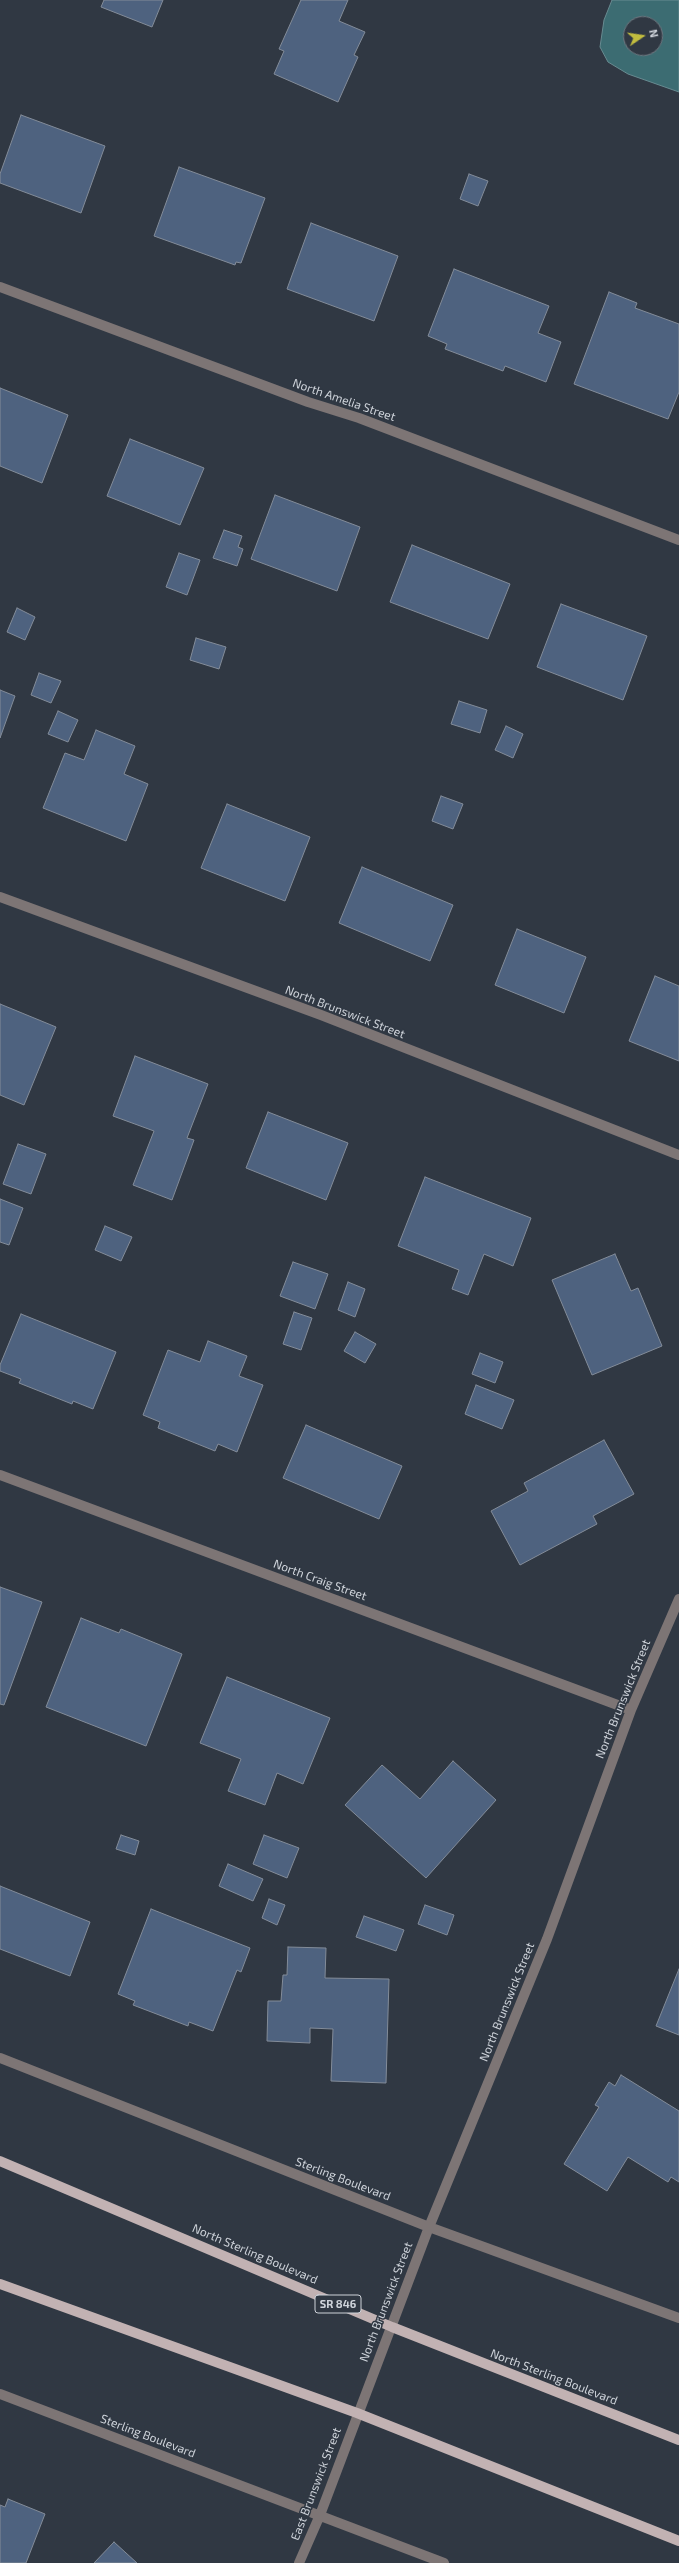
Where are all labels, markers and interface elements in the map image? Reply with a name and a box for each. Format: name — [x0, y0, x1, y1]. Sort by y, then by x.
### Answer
north arrow — [623, 16, 663, 56]
text: N — [647, 28, 661, 39]
street label: North Amelia Street — [291, 376, 397, 424]
street label: North Brunswick Street — [283, 982, 407, 1042]
street label: North Craig Street — [271, 1556, 369, 1604]
street label: North Brunswick Street — [592, 1637, 654, 1761]
street label: North Brunswick Street — [476, 1940, 538, 2064]
street label: Sterling Boulevard — [293, 2154, 393, 2204]
street label: North Sterling Boulevard — [190, 2221, 320, 2287]
street label: North Brunswick Street — [356, 2240, 416, 2364]
road number: SR 846 — [315, 2295, 361, 2313]
street label: North Sterling Boulevard — [488, 2346, 620, 2408]
street label: Sterling Boulevard — [98, 2411, 198, 2461]
street label: East Brunswick Street — [288, 2426, 344, 2542]

